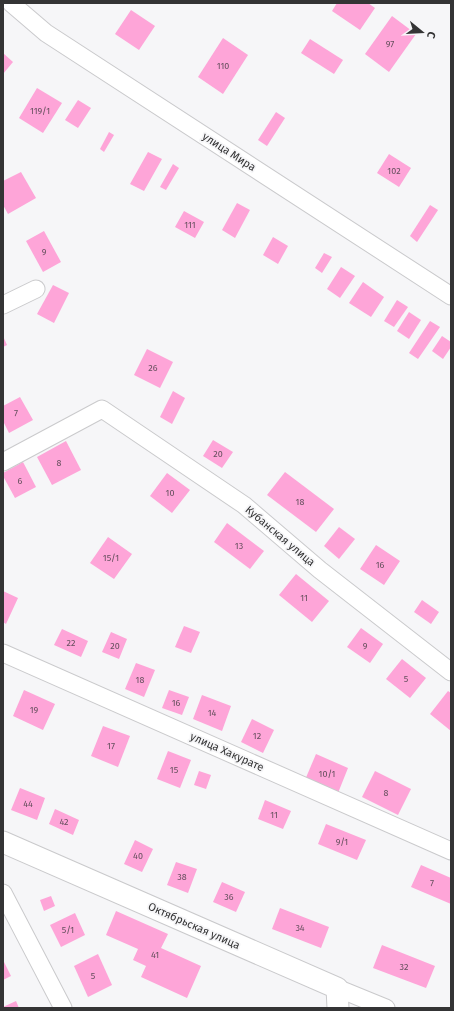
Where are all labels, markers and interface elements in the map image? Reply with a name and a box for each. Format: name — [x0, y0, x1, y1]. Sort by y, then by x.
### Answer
north arrow — [402, 12, 442, 52]
text: С — [424, 30, 438, 41]
house number: 97 — [386, 39, 394, 49]
house number: 110 — [217, 61, 229, 71]
house number: 119/1 — [30, 106, 50, 116]
street label: улица Мира — [200, 130, 258, 174]
house number: 102 — [387, 166, 401, 176]
house number: 111 — [184, 220, 196, 230]
house number: 9 — [42, 247, 47, 257]
house number: 26 — [148, 363, 158, 373]
house number: 7 — [14, 408, 18, 418]
house number: 20 — [213, 449, 223, 459]
house number: 8 — [57, 458, 62, 468]
house number: 6 — [18, 476, 23, 486]
house number: 10 — [166, 488, 174, 498]
house number: 18 — [296, 497, 304, 507]
street label: Кубанская улица — [243, 503, 317, 569]
house number: 13 — [235, 541, 243, 551]
house number: 15/1 — [103, 553, 119, 563]
house number: 16 — [376, 560, 385, 570]
house number: 11 — [300, 593, 308, 603]
house number: 22 — [67, 638, 75, 648]
house number: 20 — [110, 641, 120, 651]
house number: 9 — [363, 641, 368, 651]
house number: 5 — [404, 674, 409, 684]
house number: 18 — [136, 675, 144, 685]
house number: 16 — [172, 698, 181, 708]
house number: 19 — [30, 705, 39, 715]
house number: 14 — [208, 708, 217, 718]
street label: улица Хакурате — [188, 730, 266, 774]
house number: 12 — [253, 731, 261, 741]
house number: 17 — [107, 741, 115, 751]
house number: 15 — [170, 765, 179, 775]
house number: 10/1 — [319, 769, 335, 779]
house number: 8 — [384, 788, 389, 798]
house number: 44 — [23, 799, 33, 809]
house number: 11 — [270, 810, 278, 820]
house number: 42 — [59, 817, 69, 827]
house number: 9/1 — [336, 837, 348, 847]
house number: 40 — [133, 851, 143, 861]
house number: 38 — [177, 872, 187, 882]
house number: 7 — [430, 878, 434, 888]
house number: 36 — [224, 892, 234, 902]
street label: Октябрьская улица — [146, 900, 242, 952]
house number: 34 — [295, 923, 305, 933]
house number: 5/1 — [62, 925, 74, 935]
house number: 41 — [151, 950, 159, 960]
house number: 32 — [400, 962, 408, 972]
house number: 5 — [91, 971, 96, 981]

